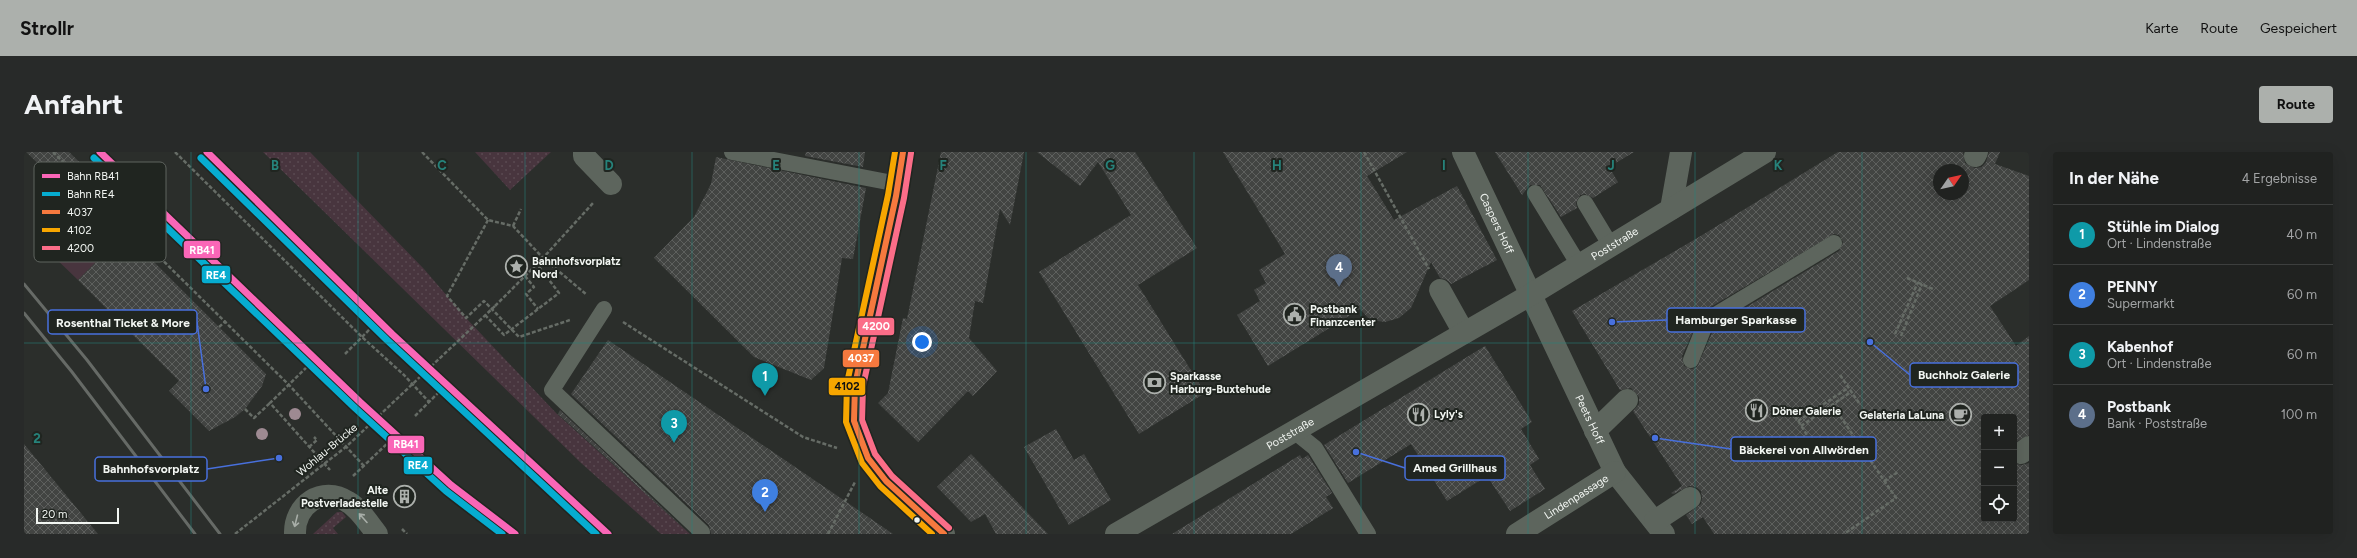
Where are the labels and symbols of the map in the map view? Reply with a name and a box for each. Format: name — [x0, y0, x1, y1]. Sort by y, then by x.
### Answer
text: B — [271, 158, 279, 173]
text: C — [437, 158, 447, 173]
text: D — [604, 158, 614, 173]
text: E — [772, 158, 780, 173]
text: F — [939, 158, 947, 173]
text: G — [1105, 158, 1115, 173]
text: H — [1272, 158, 1282, 173]
text: I — [1442, 158, 1446, 173]
text: J — [1607, 158, 1615, 173]
text: K — [1774, 158, 1783, 173]
legend — [34, 162, 166, 262]
north arrow — [1933, 164, 1969, 200]
text: Bahn RB41 — [67, 170, 119, 183]
text: Bahn RE4 — [67, 188, 115, 201]
street label: Caspers Hoff — [1477, 191, 1517, 257]
text: 4037 — [67, 206, 93, 219]
text: 4102 — [67, 224, 92, 237]
street label: Poststraße — [1589, 224, 1641, 263]
line badge: RB41 — [183, 240, 221, 259]
text: 4200 — [67, 242, 94, 255]
text: RB41 — [189, 244, 215, 257]
place icon: Bahnhofsvorplatz Nord — [503, 254, 529, 280]
pin: 4 — [1326, 254, 1352, 287]
place label: Bahnhofsvorplatz Nord — [532, 255, 621, 281]
line badge: RE4 — [201, 265, 231, 284]
text: RE4 — [206, 269, 226, 282]
public building icon: Postbank Finanzcenter — [1282, 302, 1308, 328]
place label: Postbank Finanzcenter — [1310, 303, 1376, 329]
callout: Hamburger Sparkasse — [1667, 308, 1805, 332]
callout: Rosenthal Ticket & More — [48, 310, 197, 334]
text: Hamburger Sparkasse — [1675, 313, 1797, 327]
text: Rosenthal Ticket & More — [56, 316, 190, 330]
line badge: 4200 — [857, 317, 895, 336]
text: 4200 — [862, 320, 890, 333]
your location — [912, 332, 932, 352]
line badge: 4037 — [842, 349, 880, 368]
text: 4037 — [848, 352, 874, 365]
pin: 1 — [752, 363, 778, 396]
callout: Buchholz Galerie — [1910, 363, 2018, 387]
text: Buchholz Galerie — [1918, 368, 2010, 382]
bank icon: Sparkasse Harburg-Buxtehude — [1142, 369, 1168, 395]
place label: Sparkasse Harburg-Buxtehude — [1170, 370, 1271, 396]
line badge: 4102 — [828, 377, 866, 396]
text: 4102 — [834, 380, 860, 393]
street label: Peets Hoff — [1573, 393, 1608, 447]
restaurant icon: Döner Galerie — [1744, 398, 1770, 424]
restaurant icon: Lyly's — [1405, 401, 1431, 427]
cafe icon: Gelateria LaLuna — [1947, 402, 1973, 428]
place label: Döner Galerie — [1772, 405, 1841, 418]
place label: Lyly's — [1434, 408, 1463, 421]
place label: Gelateria LaLuna — [1859, 409, 1944, 422]
pin: 3 — [661, 410, 687, 443]
street label: Poststraße — [1264, 415, 1316, 452]
street label: Wohlau-Brücke — [294, 421, 360, 479]
text: 2 — [33, 431, 41, 446]
line badge: RB41 — [387, 435, 425, 454]
callout: Bäckerei von Allwörden — [1731, 437, 1876, 461]
text: RB41 — [393, 438, 419, 451]
text: Bäckerei von Allwörden — [1739, 443, 1869, 457]
line badge: RE4 — [403, 456, 433, 475]
callout: Amed Grillhaus — [1405, 456, 1505, 480]
callout: Bahnhofsvorplatz — [95, 457, 207, 481]
text: RE4 — [408, 459, 428, 472]
text: Amed Grillhaus — [1413, 461, 1497, 475]
text: Bahnhofsvorplatz — [103, 462, 200, 476]
street label: Lindenpassage — [1542, 471, 1611, 522]
pin: 2 — [752, 479, 778, 512]
building icon: Alte Postverladestelle — [391, 483, 417, 509]
place label: Alte Postverladestelle — [301, 484, 388, 510]
scale bar — [36, 506, 119, 525]
one-way arrow — [359, 513, 368, 523]
one-way arrow — [292, 515, 300, 528]
unlabelled marker — [912, 515, 922, 525]

